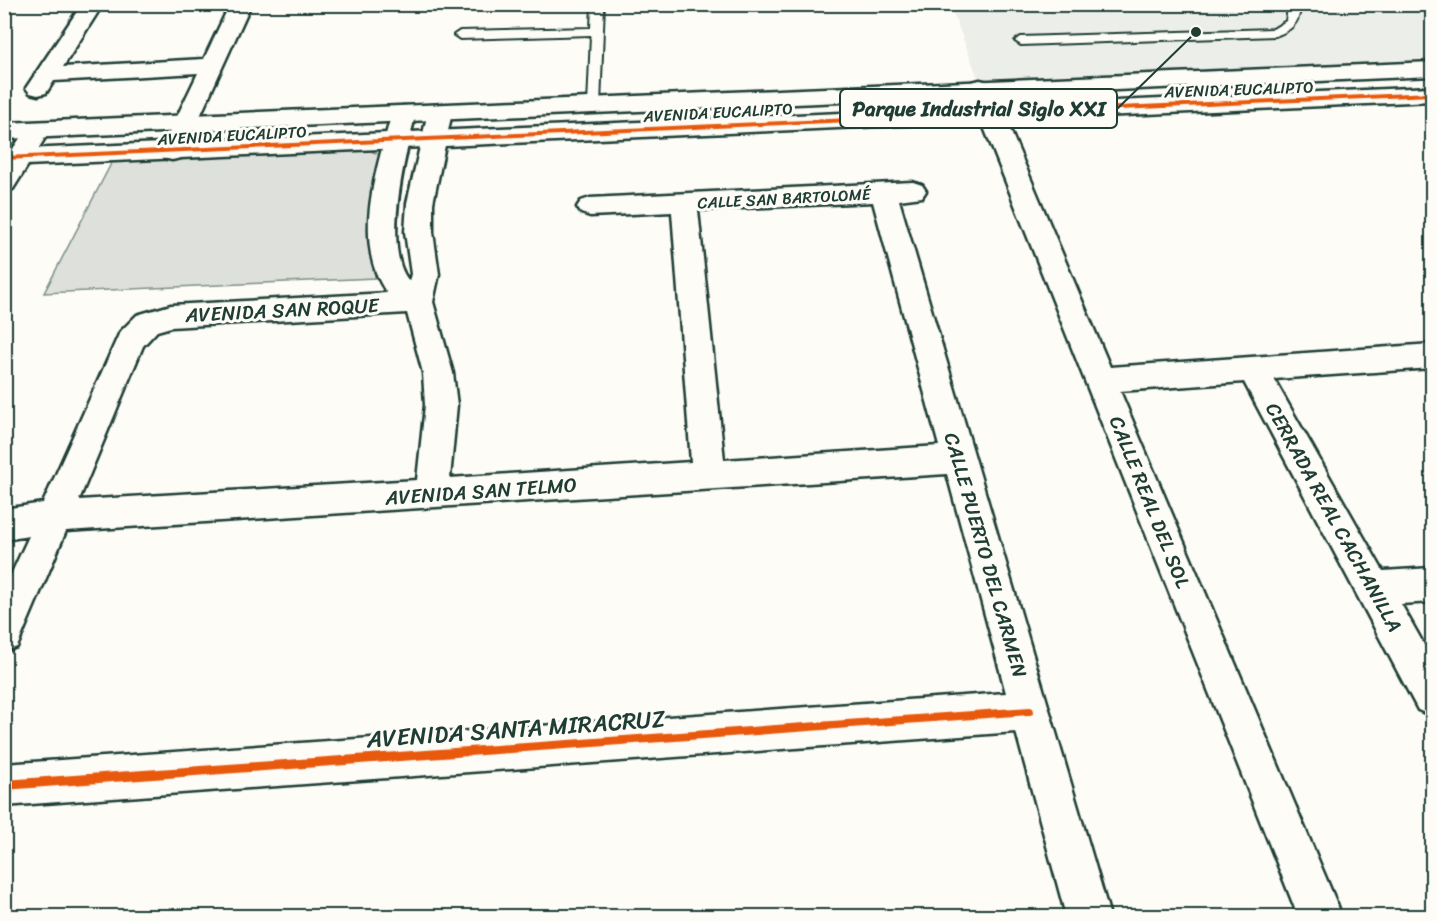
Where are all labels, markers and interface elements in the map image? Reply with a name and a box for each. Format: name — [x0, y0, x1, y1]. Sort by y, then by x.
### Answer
street label: AVENIDA EUCALIPTO — [1163, 72, 1314, 107]
callout: Parque Industrial Siglo XXI — [840, 89, 1117, 128]
text: Parque Industrial Siglo XXI — [852, 90, 1107, 128]
street label: AVENIDA EUCALIPTO — [642, 94, 793, 131]
street label: AVENIDA EUCALIPTO — [156, 117, 307, 154]
street label: CALLE SAN BARTOLOMÉ — [697, 179, 872, 218]
street label: AVENIDA SAN ROQUE — [183, 288, 382, 333]
street label: CERRADA REAL CACHANILLA — [1256, 396, 1411, 639]
street label: CALLE REAL DEL SOL — [1099, 411, 1200, 594]
street label: CALLE PUERTO DEL CARMEN — [934, 428, 1037, 682]
street label: AVENIDA SAN TELMO — [383, 467, 578, 516]
street label: AVENIDA SANTA MIRACRUZ — [364, 698, 667, 760]

